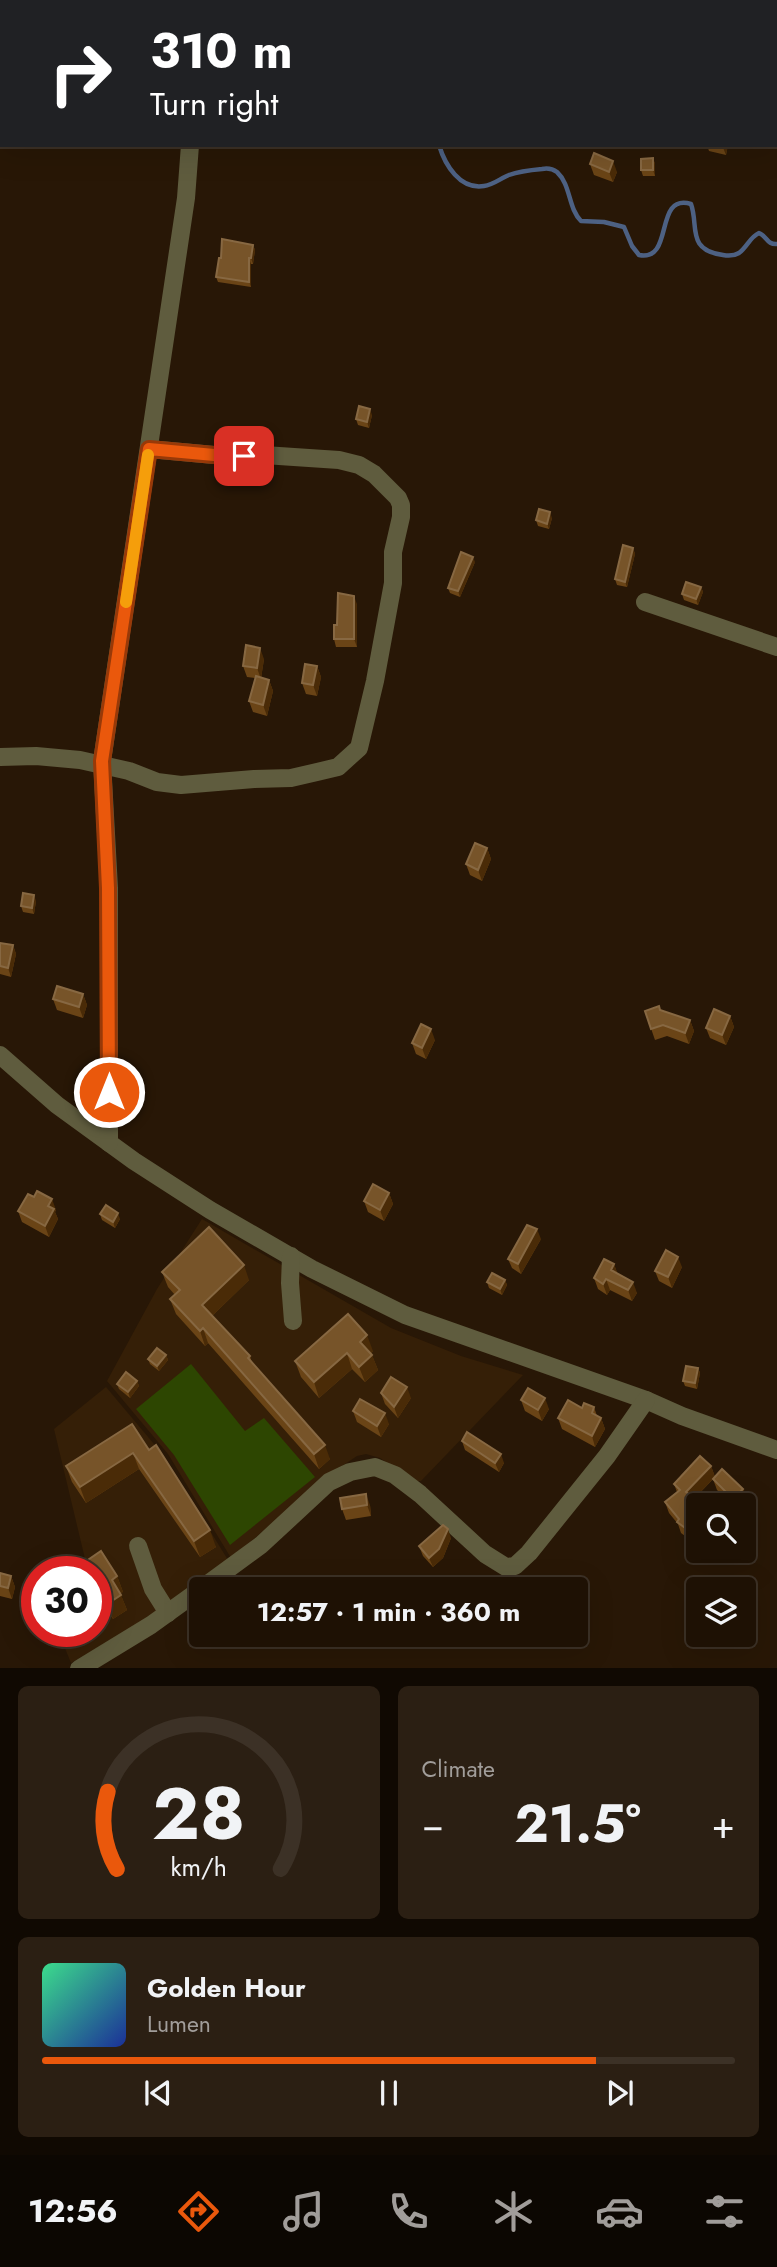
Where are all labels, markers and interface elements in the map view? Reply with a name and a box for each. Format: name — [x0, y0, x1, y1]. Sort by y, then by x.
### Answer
text: 310 m — [150, 16, 293, 86]
icon: right — [35, 28, 126, 119]
text: Turn right — [150, 81, 279, 127]
pin — [214, 426, 274, 486]
icon: arrive — [225, 437, 263, 475]
position arrow — [72, 1055, 146, 1129]
map controls — [686, 1493, 756, 1647]
button: search — [686, 1493, 756, 1563]
speed limit sign: 30 — [21, 1556, 112, 1647]
button: layers — [686, 1577, 756, 1647]
text: 12:57 · 1 min · 360 m — [257, 1593, 520, 1631]
text: Climate — [422, 1752, 495, 1786]
text: 28 — [152, 1761, 245, 1866]
text: 21.5° — [515, 1786, 641, 1862]
text: − — [422, 1797, 444, 1852]
text: + — [712, 1797, 735, 1852]
text: km/h — [170, 1848, 227, 1884]
text: Golden Hour — [147, 1969, 306, 2007]
text: Lumen — [147, 2007, 211, 2041]
icon: previous — [139, 2074, 177, 2112]
icon: pause — [370, 2074, 408, 2112]
icon: next — [601, 2074, 639, 2112]
icon: directions — [174, 2187, 223, 2236]
icon: music — [279, 2187, 328, 2236]
icon: phone — [384, 2187, 433, 2236]
icon: climate — [489, 2187, 538, 2236]
icon: car — [595, 2187, 644, 2236]
icon: filters — [700, 2187, 749, 2236]
text: 12:56 — [28, 2188, 118, 2234]

